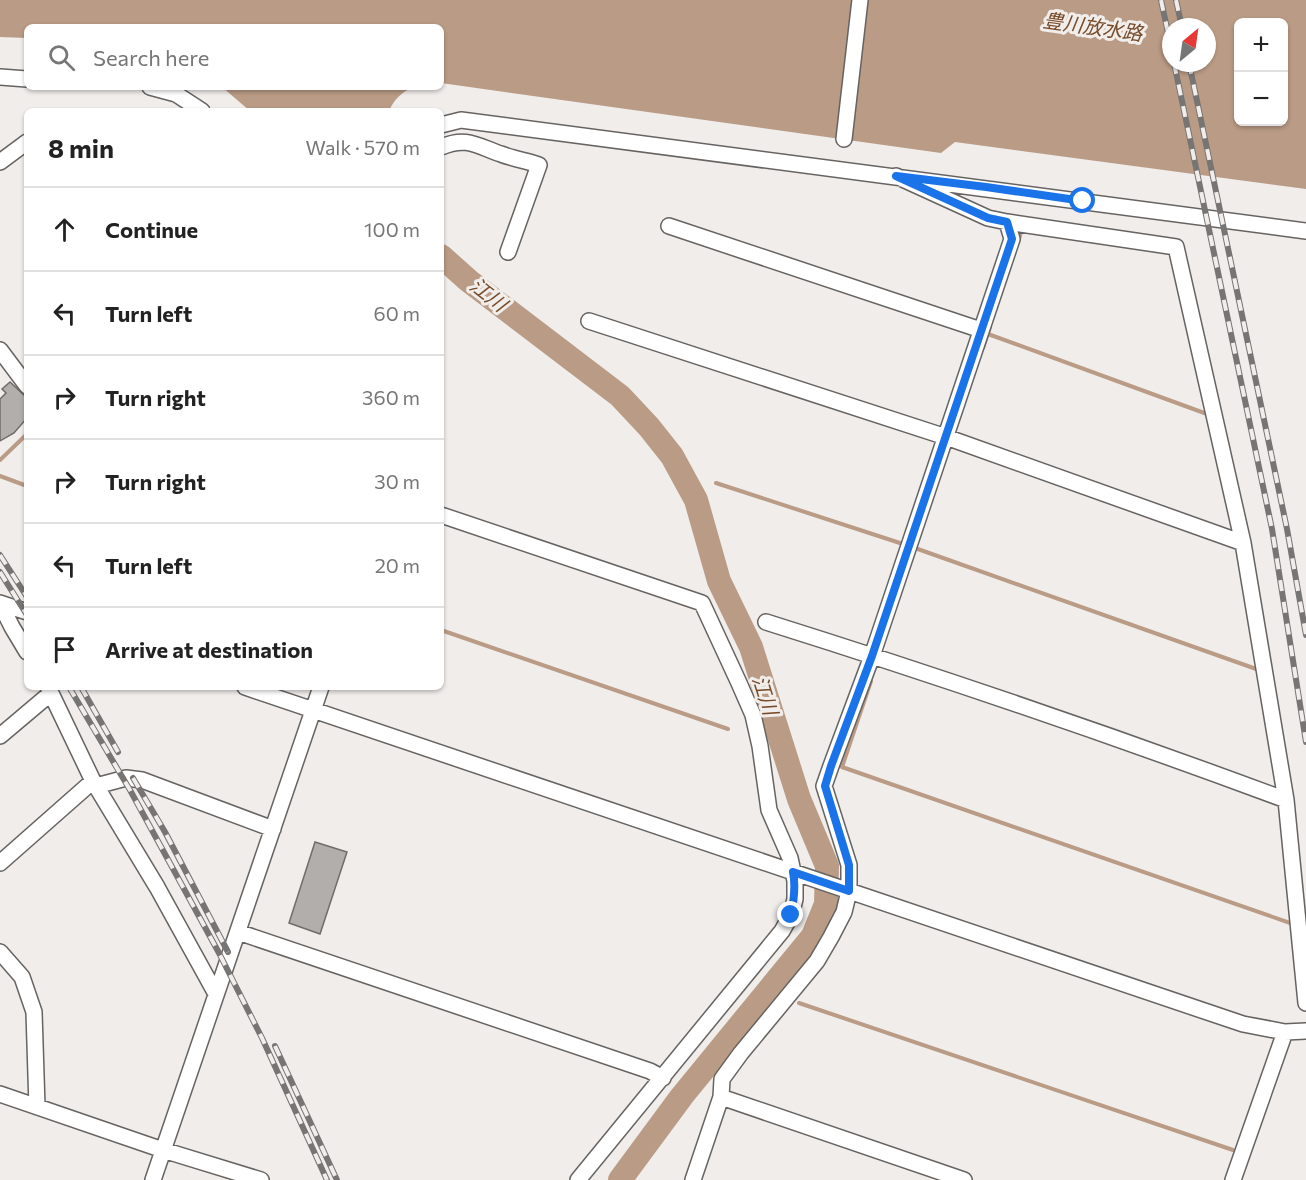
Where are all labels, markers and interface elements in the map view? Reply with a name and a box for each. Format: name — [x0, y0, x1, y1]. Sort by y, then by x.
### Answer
water label: 豊川放水路 — [1042, 7, 1146, 45]
north arrow — [1162, 18, 1216, 72]
map controls — [1234, 18, 1288, 126]
button: + — [1234, 18, 1288, 72]
search box — [24, 24, 444, 90]
icon: search — [45, 41, 78, 74]
text: Search here — [93, 44, 209, 71]
button: − — [1234, 72, 1288, 126]
text: 8 min — [48, 132, 114, 163]
text: Walk · 570 m — [306, 135, 420, 159]
route start — [1069, 187, 1095, 213]
icon: ahead — [48, 213, 81, 246]
text: Continue — [105, 216, 198, 243]
text: 100 m — [364, 217, 420, 241]
water label: 江川 — [466, 272, 514, 317]
icon: left — [48, 297, 81, 330]
text: Turn left — [105, 300, 192, 327]
text: 60 m — [374, 301, 420, 325]
icon: right — [48, 381, 81, 414]
text: Turn right — [105, 384, 206, 411]
text: 360 m — [362, 385, 420, 409]
icon: right — [48, 465, 81, 498]
text: Turn right — [105, 468, 206, 495]
text: 30 m — [374, 469, 420, 493]
icon: left — [48, 549, 81, 582]
text: Turn left — [105, 552, 192, 579]
text: 20 m — [375, 553, 420, 577]
icon: arrive — [48, 633, 81, 666]
text: Arrive at destination — [105, 636, 313, 663]
water label: 江川 — [748, 672, 784, 720]
route end — [777, 901, 803, 927]

